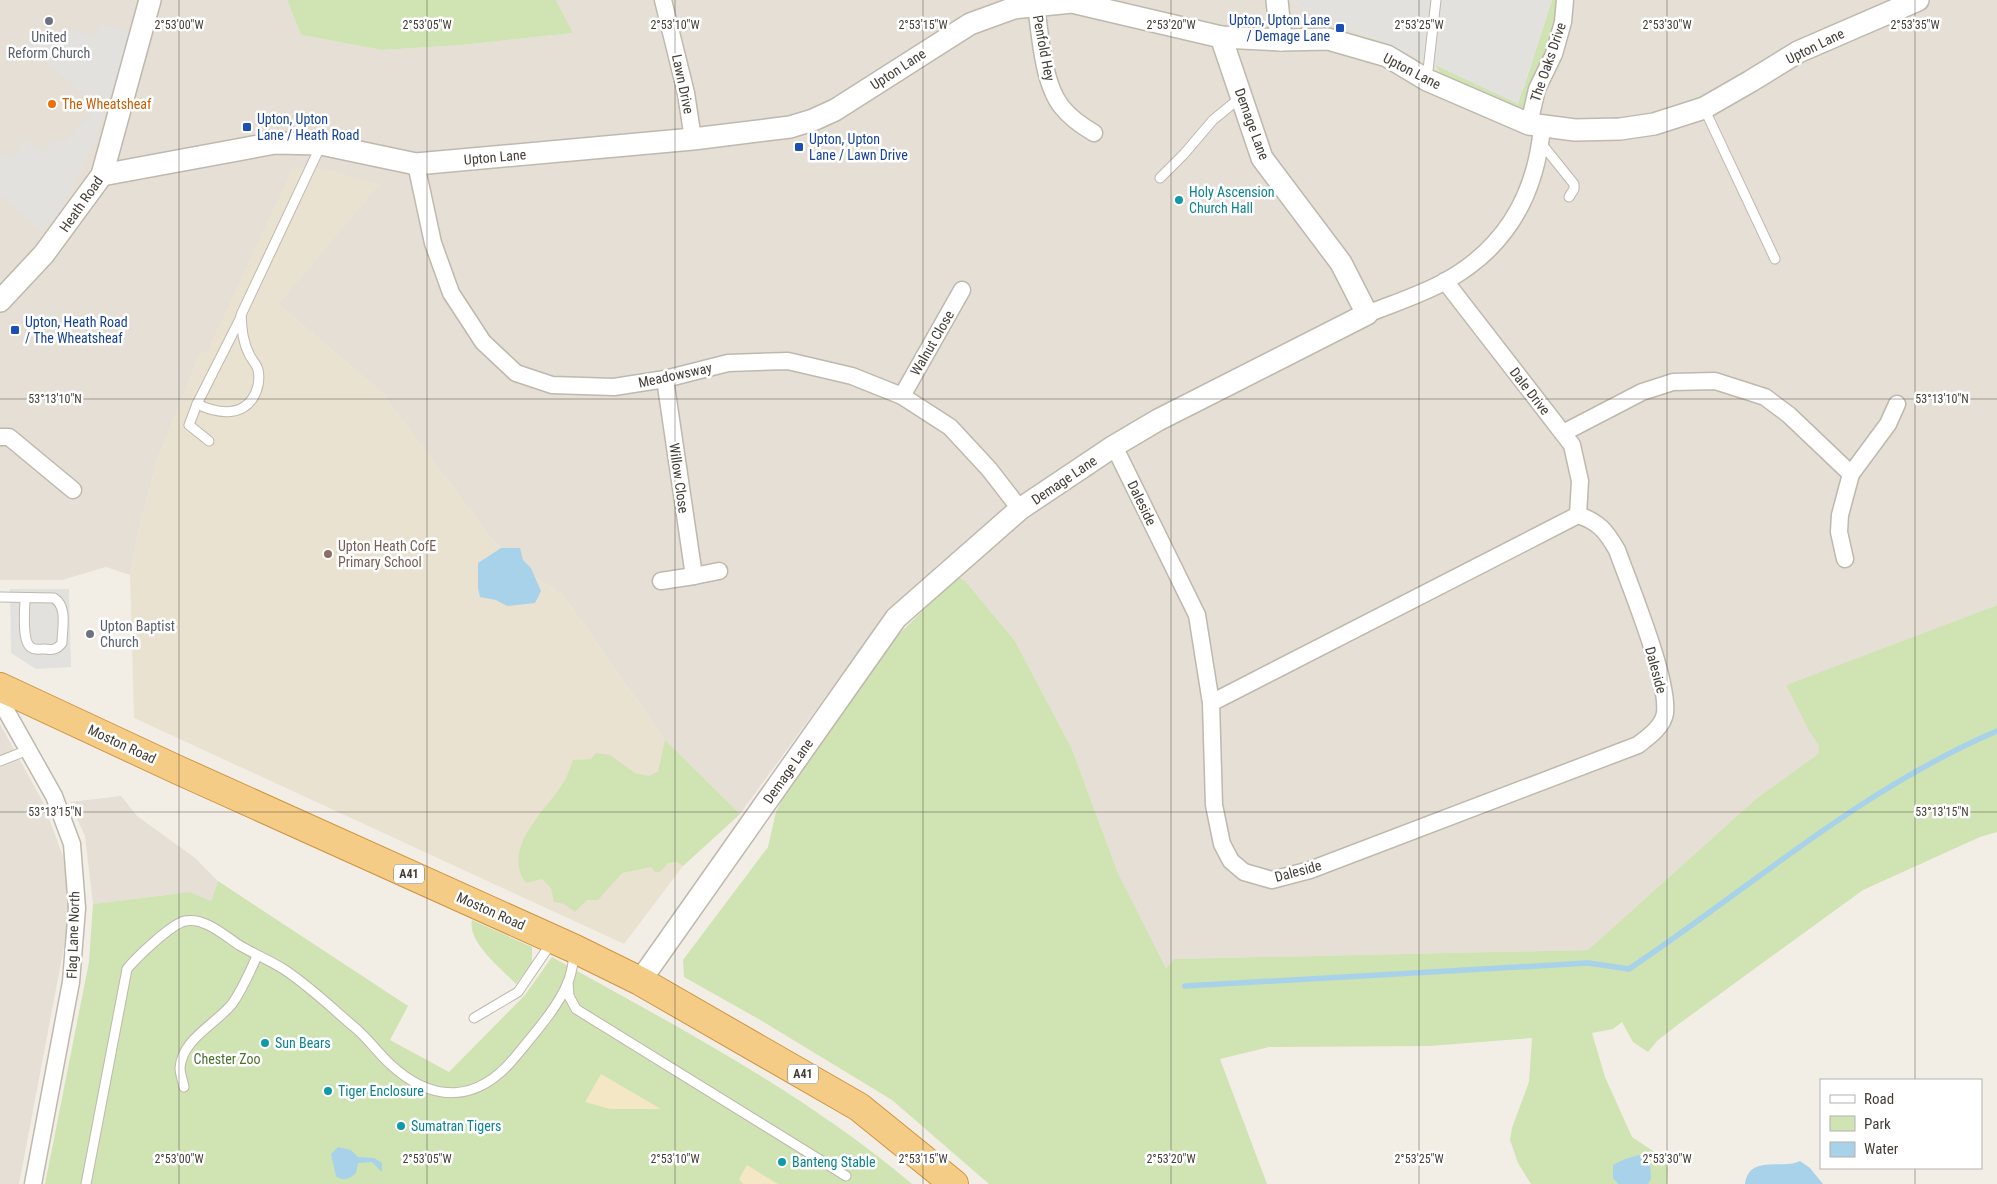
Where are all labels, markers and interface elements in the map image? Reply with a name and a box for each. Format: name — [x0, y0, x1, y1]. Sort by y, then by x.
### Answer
place label: Upton, Upton Lane / Demage Lane — [1229, 12, 1330, 44]
street label: Penfold Hey — [1030, 14, 1058, 82]
marker: United Reform Church — [43, 15, 55, 27]
text: 2°53'00"W — [154, 18, 204, 32]
text: 2°53'05"W — [402, 18, 452, 32]
text: 2°53'10"W — [650, 18, 700, 32]
text: 2°53'15"W — [898, 18, 948, 32]
text: 2°53'20"W — [1146, 18, 1196, 32]
text: 2°53'25"W — [1394, 18, 1444, 32]
text: 2°53'30"W — [1642, 18, 1692, 32]
text: 2°53'35"W — [1890, 18, 1940, 32]
street label: The Oaks Drive — [1527, 20, 1569, 104]
marker: Upton, Upton Lane / Demage Lane — [1334, 22, 1346, 34]
street label: Upton Lane — [1783, 25, 1847, 67]
place label: United Reform Church — [8, 29, 90, 61]
street label: Upton Lane — [867, 45, 929, 93]
street label: Upton Lane — [1381, 50, 1444, 93]
street label: Lawn Drive — [669, 53, 697, 116]
street label: Demage Lane — [1232, 86, 1273, 162]
place label: The Wheatsheaf — [62, 96, 152, 112]
marker: The Wheatsheaf — [46, 98, 58, 110]
place label: Upton, Upton Lane / Heath Road — [257, 111, 360, 143]
marker: Upton, Upton Lane / Heath Road — [241, 121, 253, 133]
place label: Upton, Upton Lane / Lawn Drive — [809, 131, 908, 163]
marker: Upton, Upton Lane / Lawn Drive — [793, 141, 805, 153]
street label: Upton Lane — [463, 146, 527, 168]
street label: Heath Road — [56, 173, 106, 235]
place label: Holy Ascension Church Hall — [1189, 184, 1275, 216]
marker: Holy Ascension Church Hall — [1173, 194, 1185, 206]
street label: Walnut Close — [907, 307, 957, 378]
place label: Upton, Heath Road / The Wheatsheaf — [25, 314, 128, 346]
marker: Upton, Heath Road / The Wheatsheaf — [9, 324, 21, 336]
street label: Meadowsway — [637, 359, 713, 391]
street label: Dale Drive — [1507, 364, 1554, 418]
text: 53°13'10"N — [28, 392, 82, 406]
text: 53°13'10"N — [1915, 392, 1969, 406]
street label: Willow Close — [666, 442, 692, 515]
street label: Demage Lane — [1028, 452, 1100, 508]
street label: Daleside — [1124, 478, 1160, 528]
place label: Upton Heath CofE Primary School — [338, 538, 436, 570]
marker: Upton Heath CofE Primary School — [322, 548, 334, 560]
place label: Upton Baptist Church — [100, 618, 175, 650]
marker: Upton Baptist Church — [84, 628, 96, 640]
street label: Daleside — [1642, 645, 1670, 695]
street label: Moston Road — [85, 721, 159, 767]
street label: Demage Lane — [760, 735, 816, 806]
text: 53°13'15"N — [28, 805, 82, 819]
text: 53°13'15"N — [1915, 805, 1969, 819]
street label: Daleside — [1273, 857, 1323, 885]
road number: A41 — [394, 864, 424, 884]
street label: Moston Road — [454, 889, 528, 933]
street label: Flag Lane North — [63, 891, 83, 979]
place label: Sun Bears — [275, 1035, 331, 1051]
marker: Sun Bears — [259, 1037, 271, 1049]
park label: Chester Zoo — [193, 1051, 261, 1067]
road number: A41 — [788, 1064, 818, 1084]
legend — [1820, 1079, 1982, 1169]
place label: Tiger Enclosure — [338, 1083, 424, 1099]
marker: Tiger Enclosure — [322, 1085, 334, 1097]
text: Road — [1864, 1090, 1894, 1108]
text: Park — [1864, 1115, 1891, 1133]
place label: Sumatran Tigers — [411, 1118, 501, 1134]
marker: Sumatran Tigers — [395, 1120, 407, 1132]
text: Water — [1864, 1140, 1899, 1158]
text: 2°53'00"W — [154, 1152, 204, 1166]
text: 2°53'05"W — [402, 1152, 452, 1166]
text: 2°53'10"W — [650, 1152, 700, 1166]
text: 2°53'15"W — [898, 1152, 948, 1166]
text: 2°53'20"W — [1146, 1152, 1196, 1166]
text: 2°53'25"W — [1394, 1152, 1444, 1166]
text: 2°53'30"W — [1642, 1152, 1692, 1166]
place label: Banteng Stable — [792, 1154, 876, 1170]
marker: Banteng Stable — [776, 1156, 788, 1168]

